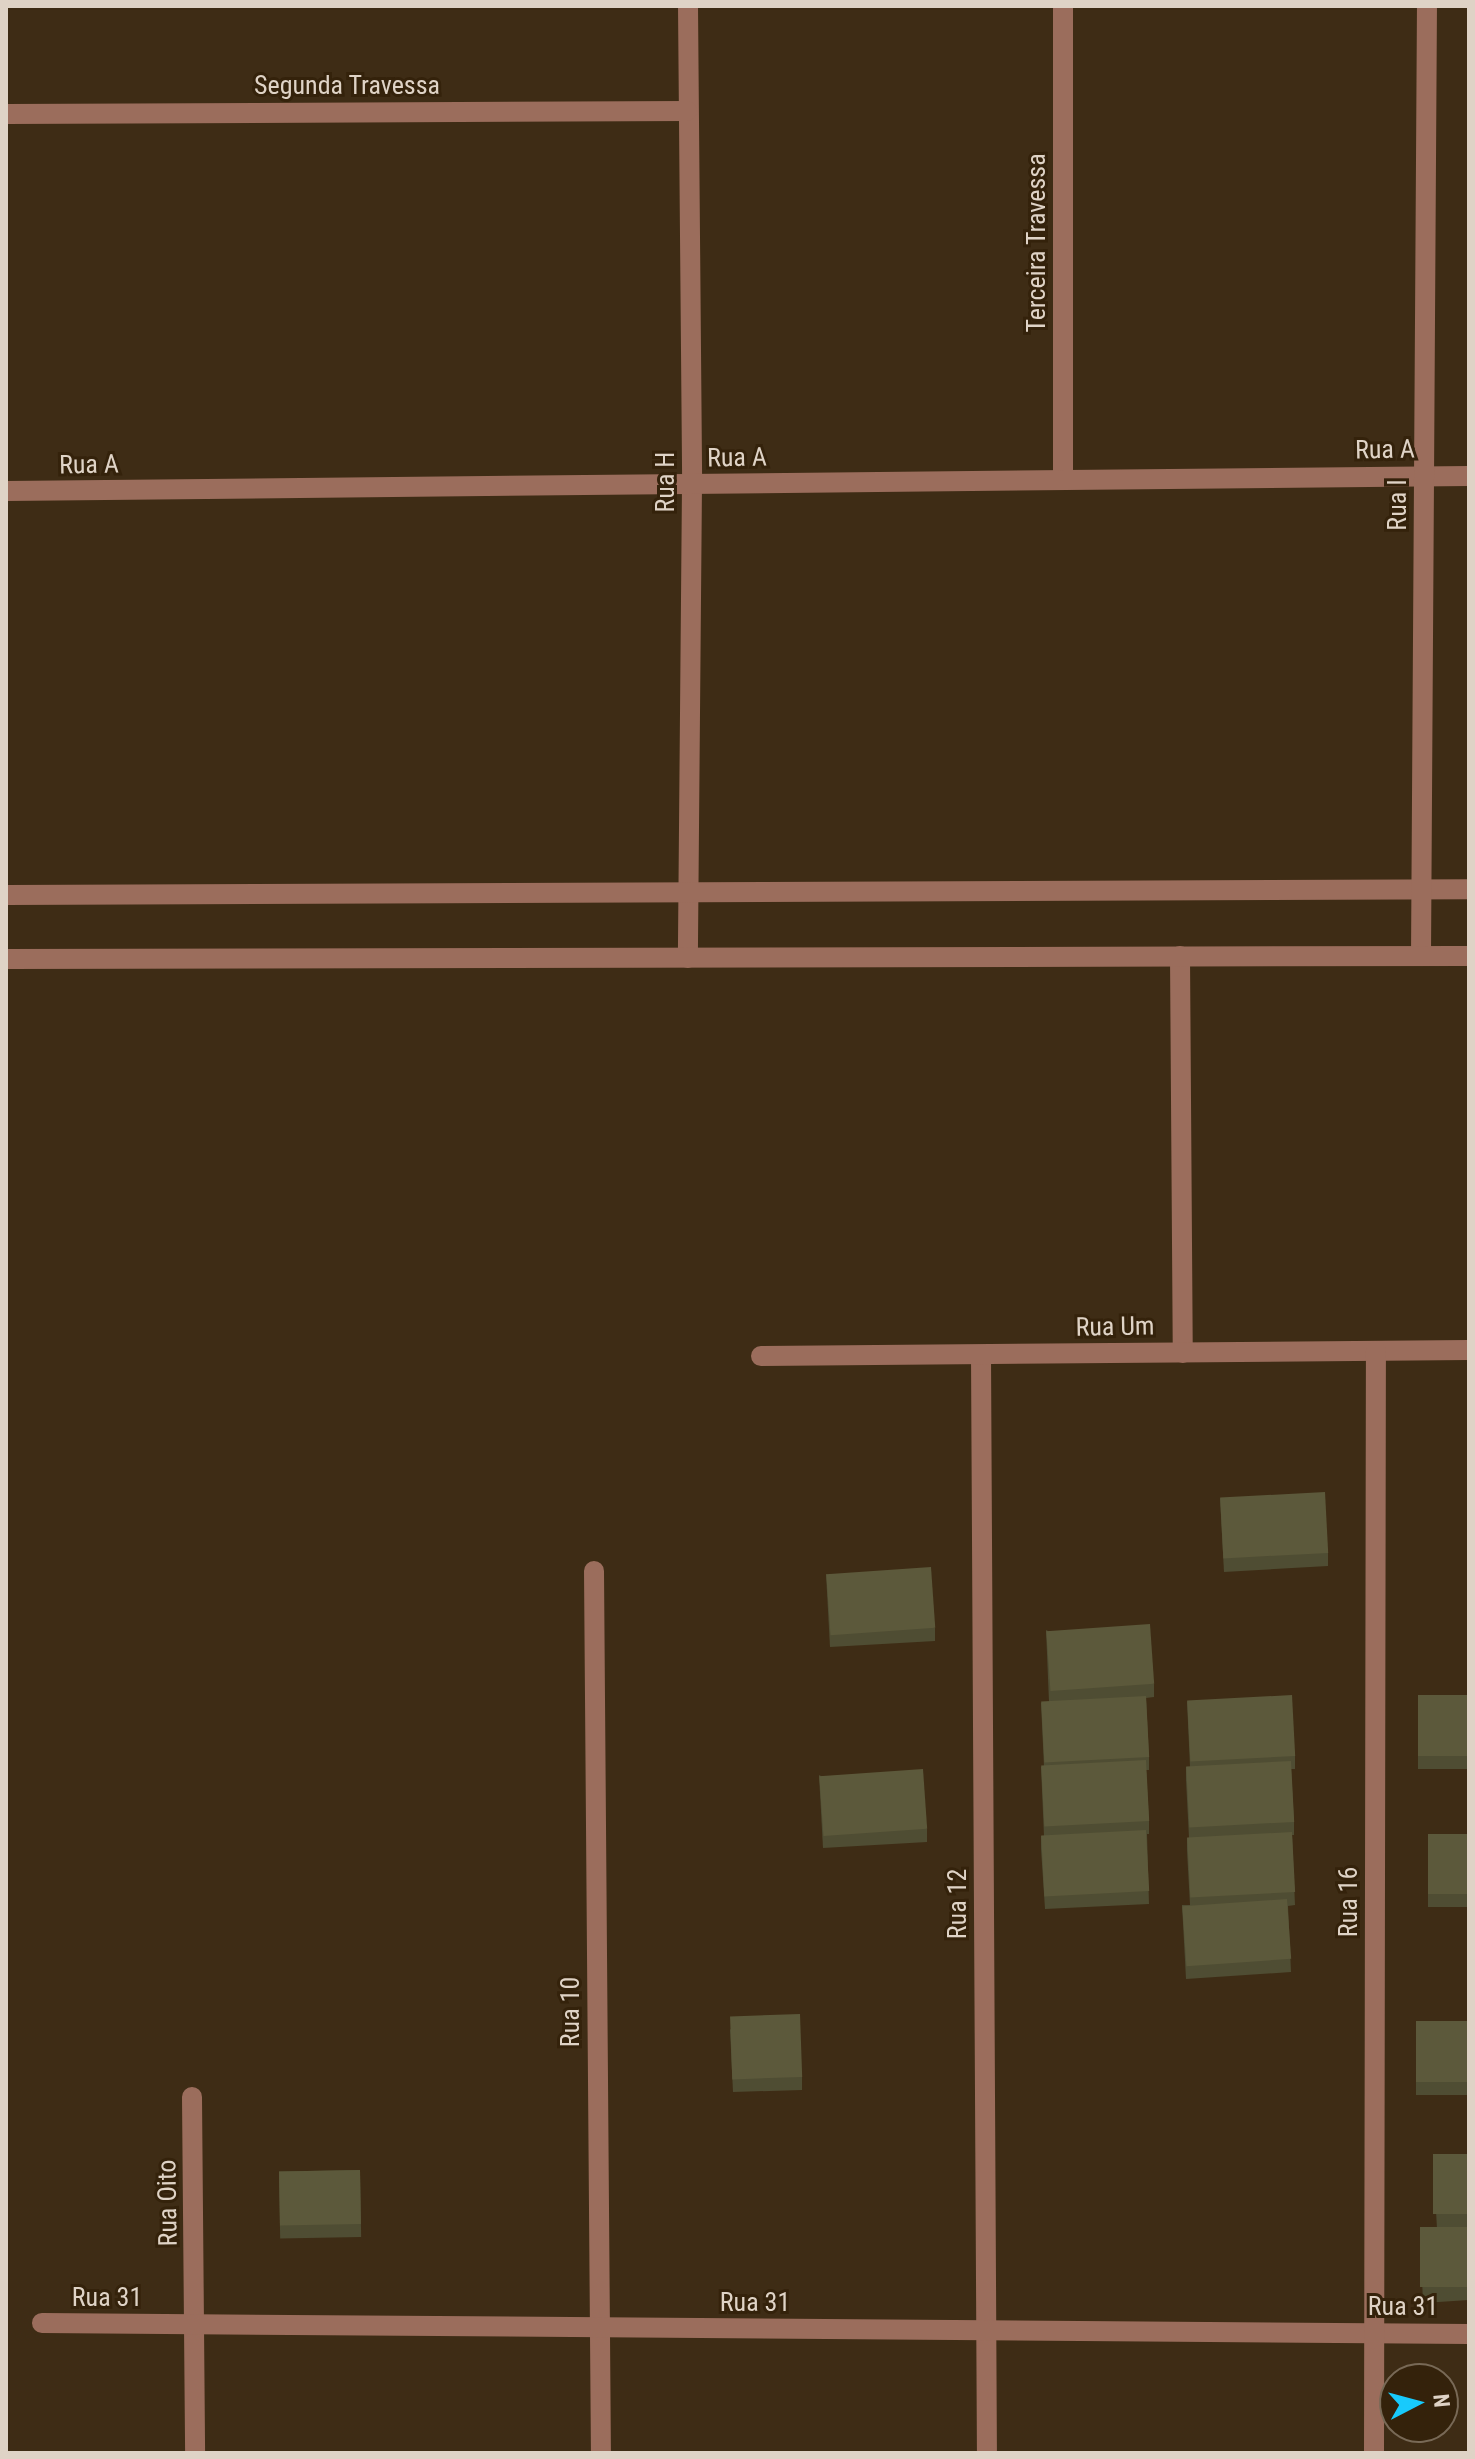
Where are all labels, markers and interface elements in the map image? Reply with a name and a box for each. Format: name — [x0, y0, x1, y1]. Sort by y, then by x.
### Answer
street label: Segunda Travessa — [254, 70, 440, 102]
street label: Terceira Travessa — [1021, 153, 1053, 333]
street label: Rua A — [1355, 434, 1415, 466]
street label: Rua A — [707, 442, 767, 474]
street label: Rua A — [59, 449, 119, 481]
street label: Rua H — [650, 452, 682, 512]
street label: Rua I — [1382, 479, 1414, 531]
street label: Rua Um — [1075, 1311, 1155, 1343]
street label: Rua 16 — [1333, 1867, 1365, 1937]
street label: Rua 12 — [942, 1869, 974, 1939]
street label: Rua 10 — [555, 1977, 587, 2047]
street label: Rua Oito — [152, 2159, 184, 2247]
street label: Rua 31 — [72, 2282, 142, 2314]
street label: Rua 31 — [720, 2287, 790, 2319]
street label: Rua 31 — [1368, 2291, 1438, 2323]
north arrow — [1379, 2363, 1459, 2443]
text: N — [1428, 2393, 1455, 2409]

